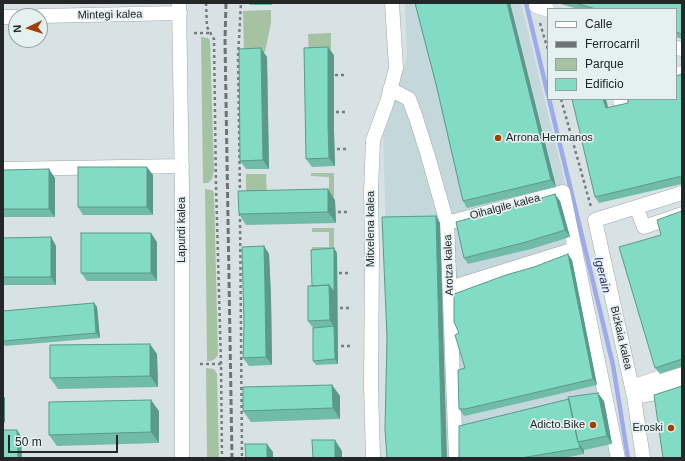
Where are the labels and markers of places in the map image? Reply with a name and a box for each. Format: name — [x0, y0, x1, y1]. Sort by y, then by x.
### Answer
place label: Arrona Hermanos — [506, 131, 593, 145]
marker: Arrona Hermanos — [493, 133, 503, 143]
place label: Adicto.Bike — [530, 418, 585, 432]
marker: Adicto.Bike — [588, 420, 598, 430]
place label: Eroski — [632, 421, 663, 435]
marker: Eroski — [666, 423, 676, 433]

